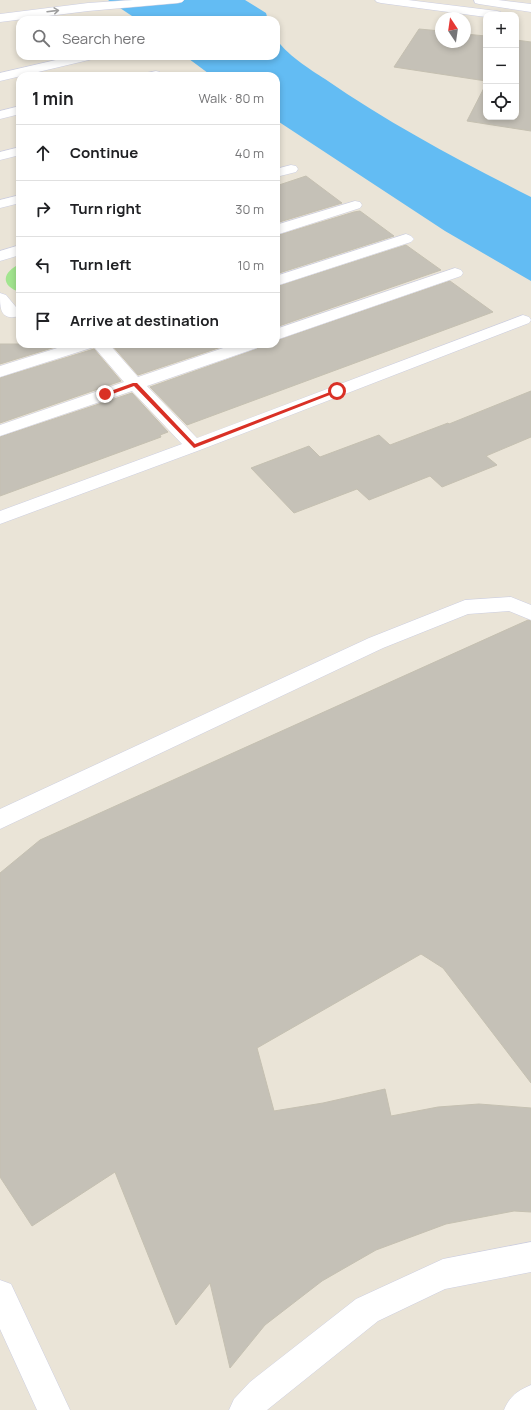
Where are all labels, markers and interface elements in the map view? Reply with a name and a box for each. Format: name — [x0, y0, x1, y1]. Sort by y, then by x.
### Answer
one-way arrow — [46, 7, 59, 15]
north arrow — [435, 12, 471, 48]
map controls — [483, 12, 519, 120]
button: + — [483, 12, 519, 48]
search box — [16, 16, 280, 60]
icon: search — [30, 27, 52, 49]
text: Search here — [62, 28, 145, 49]
button: − — [483, 48, 519, 84]
button: locate — [483, 84, 519, 120]
text: 1 min — [32, 87, 74, 110]
text: Walk · 80 m — [198, 89, 264, 107]
icon: ahead — [32, 142, 54, 164]
text: Continue — [70, 142, 138, 163]
text: 40 m — [235, 144, 264, 162]
icon: right — [32, 198, 54, 220]
text: Turn right — [70, 198, 141, 219]
text: 30 m — [235, 200, 264, 218]
icon: left — [32, 254, 54, 276]
text: Turn left — [70, 254, 132, 275]
text: 10 m — [237, 256, 264, 274]
icon: arrive — [32, 310, 54, 332]
text: Arrive at destination — [70, 310, 219, 331]
route start — [328, 382, 346, 400]
route end — [96, 385, 114, 403]

